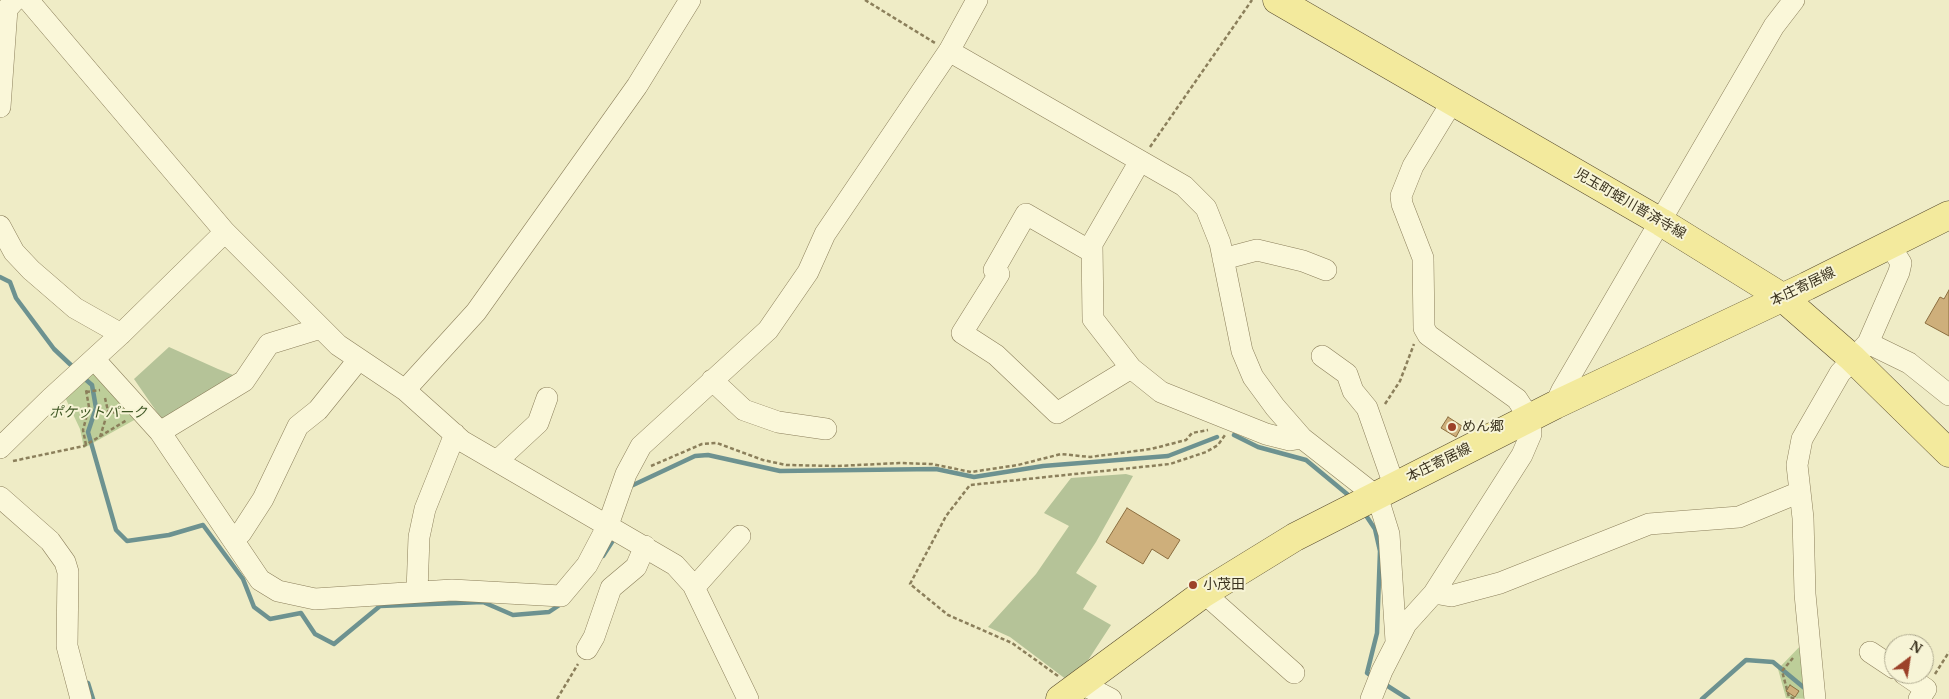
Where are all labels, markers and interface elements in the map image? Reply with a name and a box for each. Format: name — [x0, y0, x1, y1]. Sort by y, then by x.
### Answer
street label: 児玉町蛭川普済寺線 — [1571, 165, 1689, 243]
street label: 本庄寄居線 — [1768, 264, 1838, 310]
park label: ポケットパーク — [49, 405, 147, 421]
place label: めん郷 — [1462, 419, 1504, 435]
marker: めん郷 — [1446, 421, 1458, 433]
street label: 本庄寄居線 — [1404, 440, 1474, 486]
place label: 小茂田 — [1203, 577, 1245, 593]
marker: 小茂田 — [1187, 579, 1199, 591]
north arrow — [1884, 634, 1934, 684]
text: N — [1907, 636, 1926, 658]

